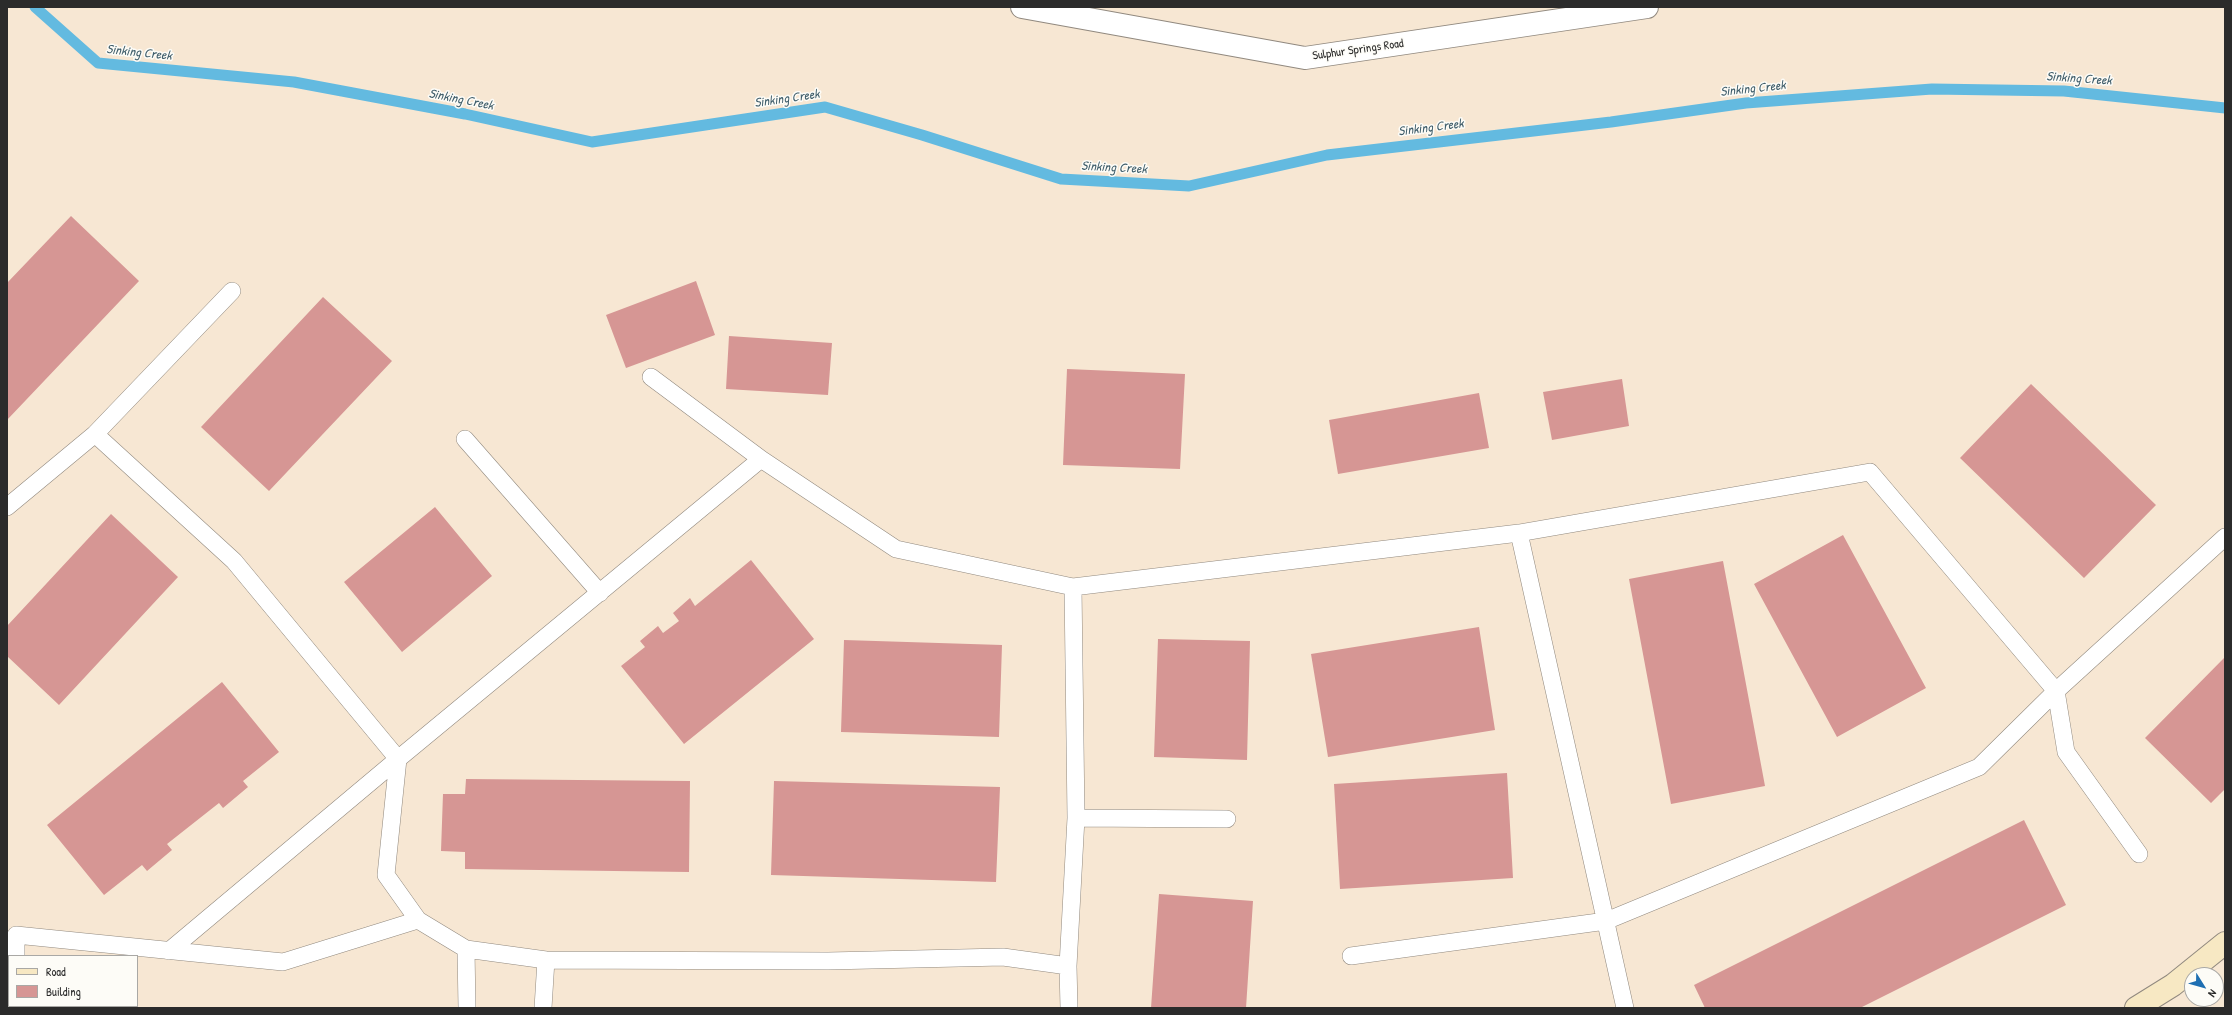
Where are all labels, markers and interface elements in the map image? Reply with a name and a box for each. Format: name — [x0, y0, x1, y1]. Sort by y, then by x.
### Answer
street label: Sulphur Springs Road — [1312, 36, 1404, 64]
water label: Sinking Creek — [106, 42, 172, 64]
water label: Sinking Creek — [2046, 69, 2112, 89]
water label: Sinking Creek — [1720, 78, 1786, 100]
water label: Sinking Creek — [427, 86, 495, 114]
water label: Sinking Creek — [753, 87, 821, 111]
water label: Sinking Creek — [1398, 116, 1464, 140]
water label: Sinking Creek — [1081, 158, 1147, 178]
legend — [8, 955, 138, 1007]
text: Road — [46, 963, 66, 980]
north arrow — [2184, 967, 2224, 1007]
text: Building — [46, 983, 81, 1000]
text: N — [2205, 987, 2220, 1000]

